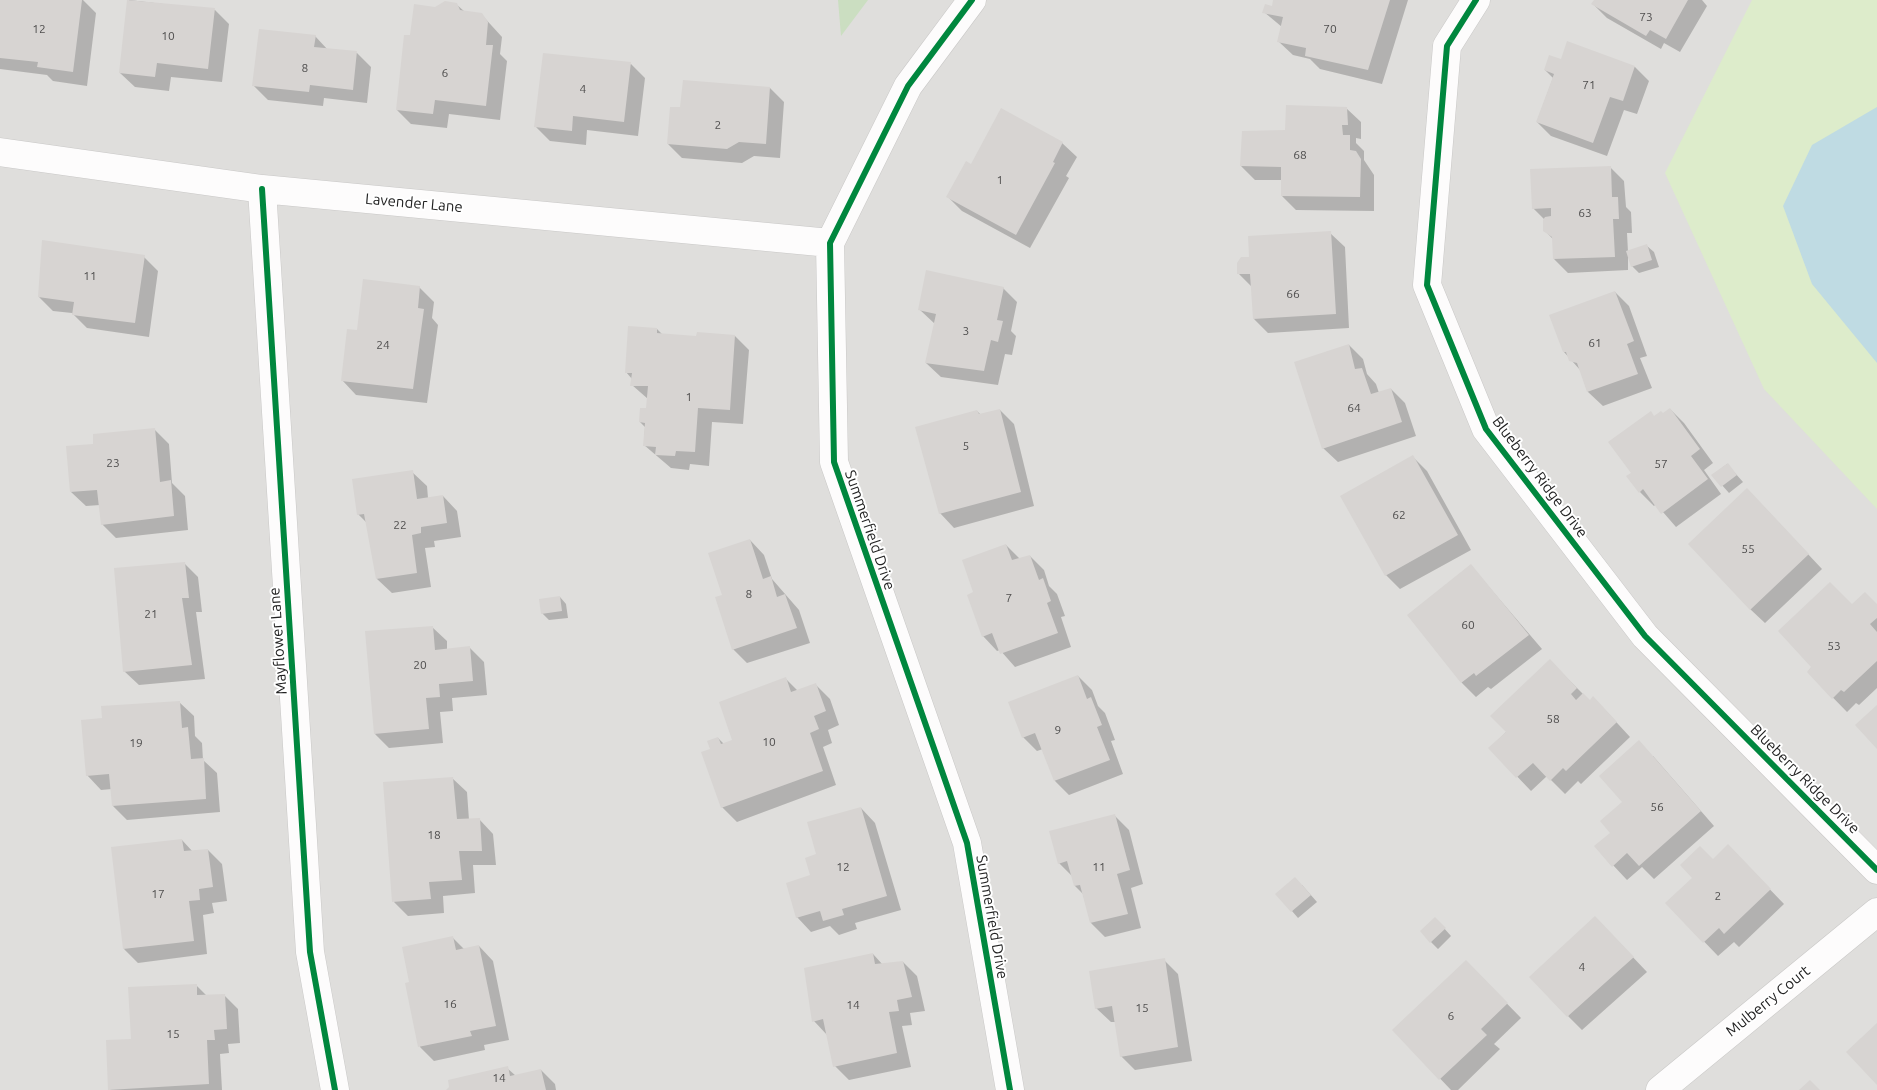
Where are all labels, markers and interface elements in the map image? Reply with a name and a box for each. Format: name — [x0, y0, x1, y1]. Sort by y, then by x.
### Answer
house number: 73 — [1639, 10, 1653, 24]
house number: 12 — [32, 22, 46, 36]
house number: 70 — [1323, 22, 1337, 36]
house number: 10 — [161, 29, 175, 43]
house number: 8 — [302, 61, 308, 75]
house number: 6 — [442, 66, 448, 80]
house number: 71 — [1582, 78, 1596, 92]
house number: 4 — [580, 82, 586, 96]
house number: 2 — [715, 118, 721, 132]
house number: 68 — [1293, 148, 1307, 162]
house number: 1 — [997, 173, 1003, 187]
street label: Lavender Lane — [364, 190, 464, 216]
house number: 63 — [1578, 206, 1592, 220]
house number: 11 — [83, 269, 97, 283]
house number: 66 — [1286, 287, 1300, 301]
house number: 3 — [963, 324, 969, 338]
house number: 61 — [1588, 336, 1602, 350]
house number: 24 — [376, 338, 390, 352]
house number: 1 — [686, 390, 692, 404]
house number: 64 — [1347, 401, 1361, 415]
street label: Blueberry Ridge Drive — [1488, 413, 1592, 541]
house number: 5 — [963, 439, 969, 453]
house number: 23 — [106, 456, 120, 470]
house number: 57 — [1654, 457, 1668, 471]
street label: Summerfield Drive — [841, 468, 899, 592]
house number: 62 — [1392, 508, 1406, 522]
house number: 22 — [393, 518, 407, 532]
house number: 55 — [1741, 542, 1755, 556]
street label: Mayflower Lane — [265, 587, 291, 695]
house number: 8 — [746, 587, 752, 601]
house number: 7 — [1006, 591, 1012, 605]
house number: 21 — [144, 607, 158, 621]
house number: 60 — [1461, 618, 1475, 632]
house number: 53 — [1827, 639, 1841, 653]
house number: 20 — [413, 658, 427, 672]
house number: 58 — [1546, 712, 1560, 726]
street label: Blueberry Ridge Drive — [1747, 721, 1863, 837]
house number: 9 — [1055, 723, 1061, 737]
house number: 10 — [762, 735, 776, 749]
house number: 19 — [129, 736, 143, 750]
house number: 56 — [1650, 800, 1664, 814]
house number: 18 — [427, 828, 441, 842]
street label: Summerfield Drive — [972, 854, 1012, 980]
house number: 12 — [836, 860, 850, 874]
house number: 11 — [1092, 860, 1106, 874]
house number: 17 — [151, 887, 165, 901]
house number: 2 — [1715, 889, 1721, 903]
house number: 4 — [1579, 960, 1585, 974]
street label: Mulberry Court — [1722, 962, 1814, 1040]
house number: 16 — [443, 997, 457, 1011]
house number: 14 — [846, 998, 860, 1012]
house number: 15 — [1135, 1001, 1149, 1015]
house number: 6 — [1448, 1009, 1454, 1023]
house number: 15 — [166, 1027, 180, 1041]
house number: 14 — [492, 1071, 506, 1085]

